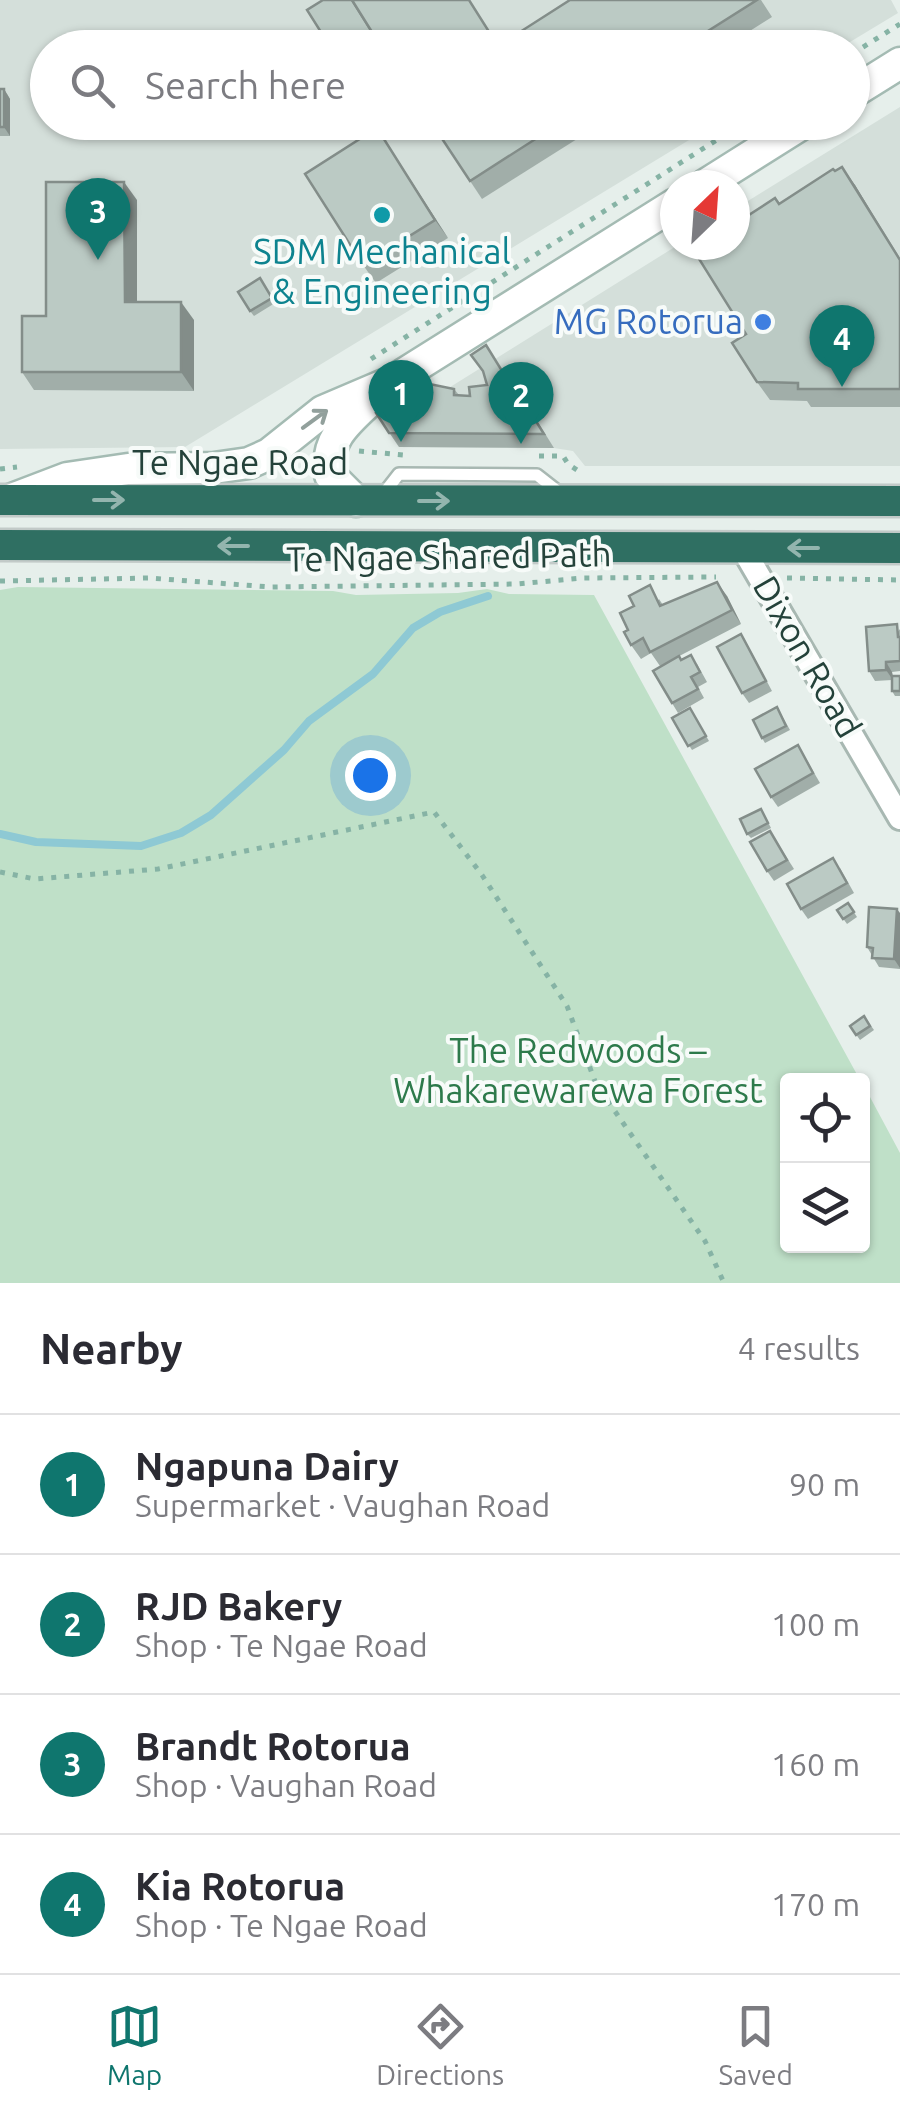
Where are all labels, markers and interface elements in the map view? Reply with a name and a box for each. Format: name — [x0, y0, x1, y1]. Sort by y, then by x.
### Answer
search box — [30, 30, 870, 140]
icon: search — [65, 58, 120, 113]
text: Search here — [145, 64, 346, 106]
north arrow — [660, 170, 750, 260]
pin: 3 — [66, 178, 130, 260]
marker: SDM Mechanical & Engineering — [371, 204, 393, 226]
place label: SDM Mechanical & Engineering — [253, 231, 511, 311]
place label: MG Rotorua — [554, 301, 743, 341]
pin: 4 — [810, 304, 874, 387]
marker: MG Rotorua — [752, 311, 774, 333]
pin: 1 — [368, 360, 434, 442]
pin: 2 — [488, 362, 554, 444]
one-way arrow — [301, 408, 328, 429]
street label: Te Ngae Road — [132, 442, 348, 482]
one-way arrow — [92, 490, 125, 510]
one-way arrow — [418, 492, 450, 510]
street label: Te Ngae Shared Path — [286, 533, 612, 579]
one-way arrow — [217, 536, 250, 556]
one-way arrow — [787, 538, 820, 558]
street label: Dixon Road — [746, 569, 870, 744]
your location — [345, 750, 396, 801]
park label: The Redwoods – Whakarewarewa Forest — [393, 1030, 763, 1110]
map controls — [780, 1073, 870, 1253]
button: locate — [780, 1073, 870, 1163]
button: layers — [780, 1163, 870, 1253]
text: Nearby — [40, 1325, 183, 1372]
text: 4 results — [738, 1330, 860, 1366]
text: Ngapuna Dairy — [135, 1445, 399, 1487]
text: 1 — [63, 1466, 82, 1502]
text: 90 m — [789, 1466, 860, 1502]
text: Supermarket · Vaughan Road — [135, 1487, 550, 1523]
text: RJD Bakery — [135, 1585, 342, 1627]
text: 2 — [63, 1606, 82, 1642]
text: 100 m — [771, 1606, 860, 1642]
text: Shop · Te Ngae Road — [135, 1627, 428, 1663]
text: Brandt Rotorua — [135, 1725, 411, 1767]
text: 3 — [63, 1746, 82, 1782]
text: 160 m — [771, 1746, 860, 1782]
text: Shop · Vaughan Road — [135, 1767, 437, 1803]
text: Kia Rotorua — [135, 1865, 345, 1907]
text: 4 — [63, 1886, 82, 1922]
text: 170 m — [771, 1886, 860, 1922]
text: Shop · Te Ngae Road — [135, 1907, 428, 1943]
tab: Map — [107, 1999, 162, 2090]
tab: Directions — [376, 1999, 504, 2090]
tab: Saved — [718, 1999, 793, 2090]

